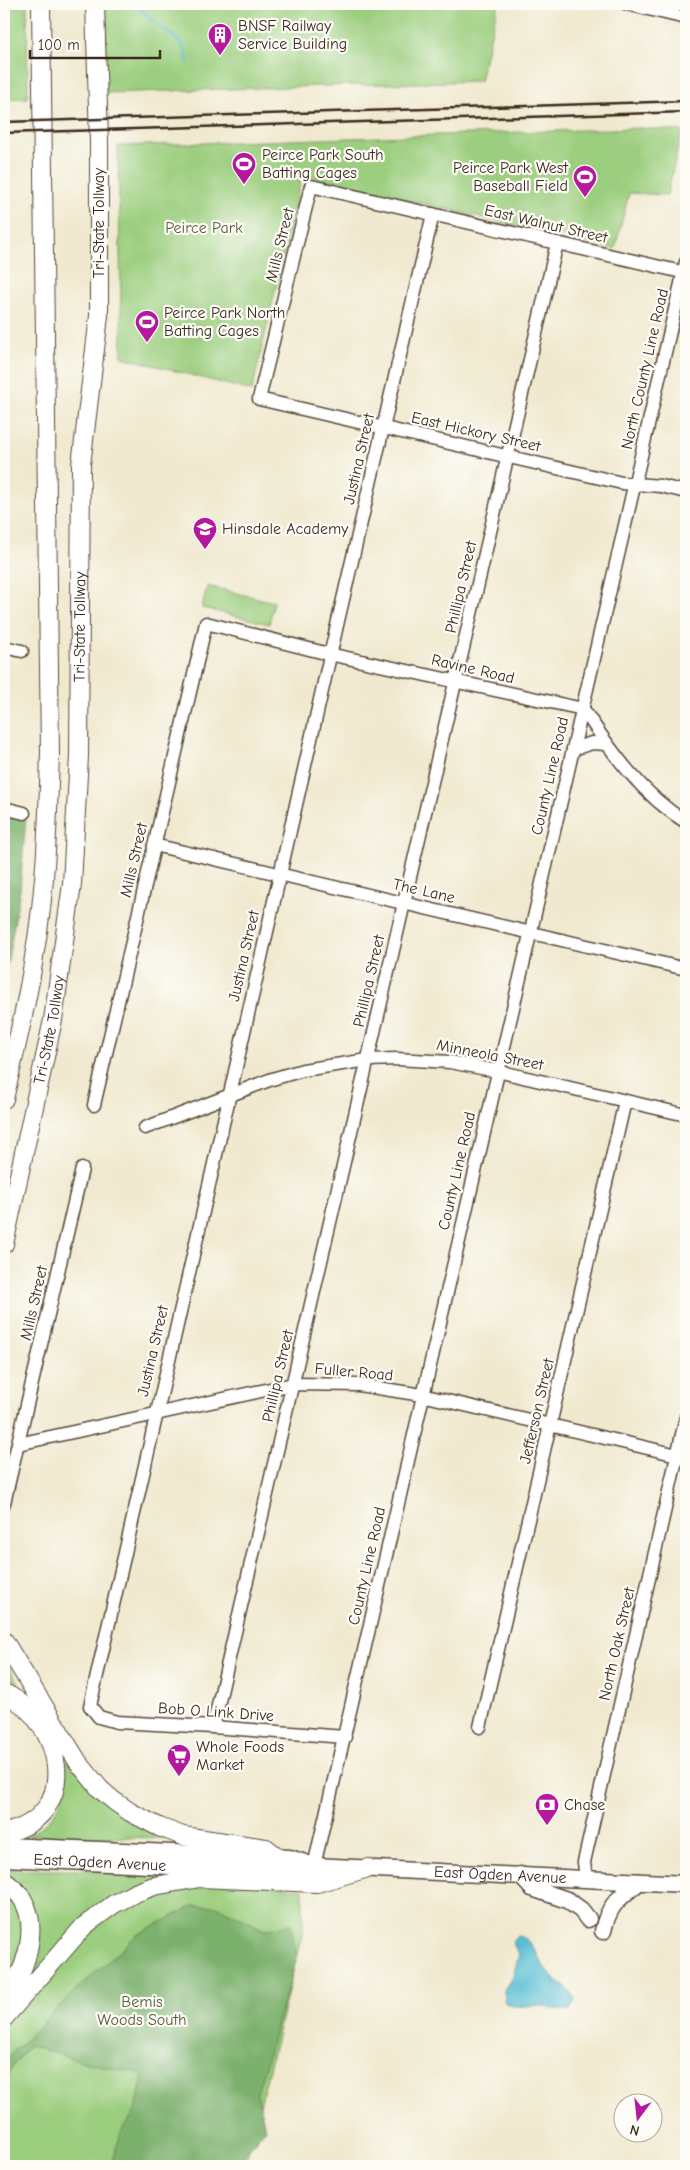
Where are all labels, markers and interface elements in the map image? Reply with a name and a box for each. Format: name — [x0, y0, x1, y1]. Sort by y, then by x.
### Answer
place label: BNSF Railway Service Building — [238, 17, 347, 53]
building icon: BNSF Railway Service Building — [207, 22, 233, 56]
scale bar — [30, 28, 160, 60]
text: 100 m — [38, 36, 80, 54]
place label: Peirce Park South Batting Cages — [262, 146, 384, 182]
sports icon: Peirce Park South Batting Cages — [231, 151, 257, 185]
place label: Peirce Park West Baseball Field — [453, 159, 568, 195]
sports icon: Peirce Park West Baseball Field — [572, 164, 598, 198]
street label: Tri-State Tollway — [90, 167, 108, 278]
street label: East Walnut Street — [483, 201, 610, 247]
street label: Mills Street — [262, 205, 298, 284]
park label: Peirce Park — [165, 219, 243, 237]
street label: North County Line Road — [618, 287, 672, 451]
place label: Peirce Park North Batting Cages — [164, 304, 285, 340]
sports icon: Peirce Park North Batting Cages — [134, 309, 160, 343]
street label: East Hickory Street — [410, 408, 543, 456]
street label: Justina Street — [340, 411, 378, 506]
school or university icon: Hinsdale Academy — [192, 516, 218, 550]
place label: Hinsdale Academy — [222, 520, 349, 538]
street label: Phillipa Street — [442, 539, 480, 635]
street label: Tri-State Tollway — [71, 571, 89, 682]
street label: Ravine Road — [430, 651, 516, 687]
street label: County Line Road — [528, 715, 572, 837]
street label: Mills Street — [117, 820, 151, 899]
street label: The Lane — [391, 875, 457, 907]
street label: Justina Street — [225, 908, 263, 1003]
street label: Phillipa Street — [350, 933, 388, 1029]
street label: Tri-State Tollway — [30, 973, 68, 1086]
street label: Minneola Street — [435, 1036, 545, 1074]
street label: County Line Road — [435, 1110, 479, 1232]
street label: Mills Street — [17, 1263, 51, 1342]
street label: Justina Street — [134, 1303, 172, 1398]
street label: Phillipa Street — [259, 1328, 297, 1424]
street label: Jefferson Street — [516, 1356, 558, 1465]
street label: Fuller Road — [314, 1360, 394, 1384]
street label: County Line Road — [345, 1505, 389, 1627]
street label: North Oak Street — [595, 1585, 639, 1702]
street label: Bob O Link Drive — [158, 1699, 274, 1725]
place label: Whole Foods Market — [196, 1738, 285, 1774]
supermarket icon: Whole Foods Market — [166, 1743, 192, 1777]
bank icon: Chase — [534, 1792, 560, 1826]
place label: Chase — [564, 1796, 605, 1814]
street label: East Ogden Avenue — [33, 1850, 167, 1875]
street label: East Ogden Avenue — [433, 1863, 567, 1887]
park label: Bemis Woods South — [97, 1993, 187, 2029]
north arrow — [612, 2092, 662, 2142]
text: N — [628, 2121, 641, 2139]

